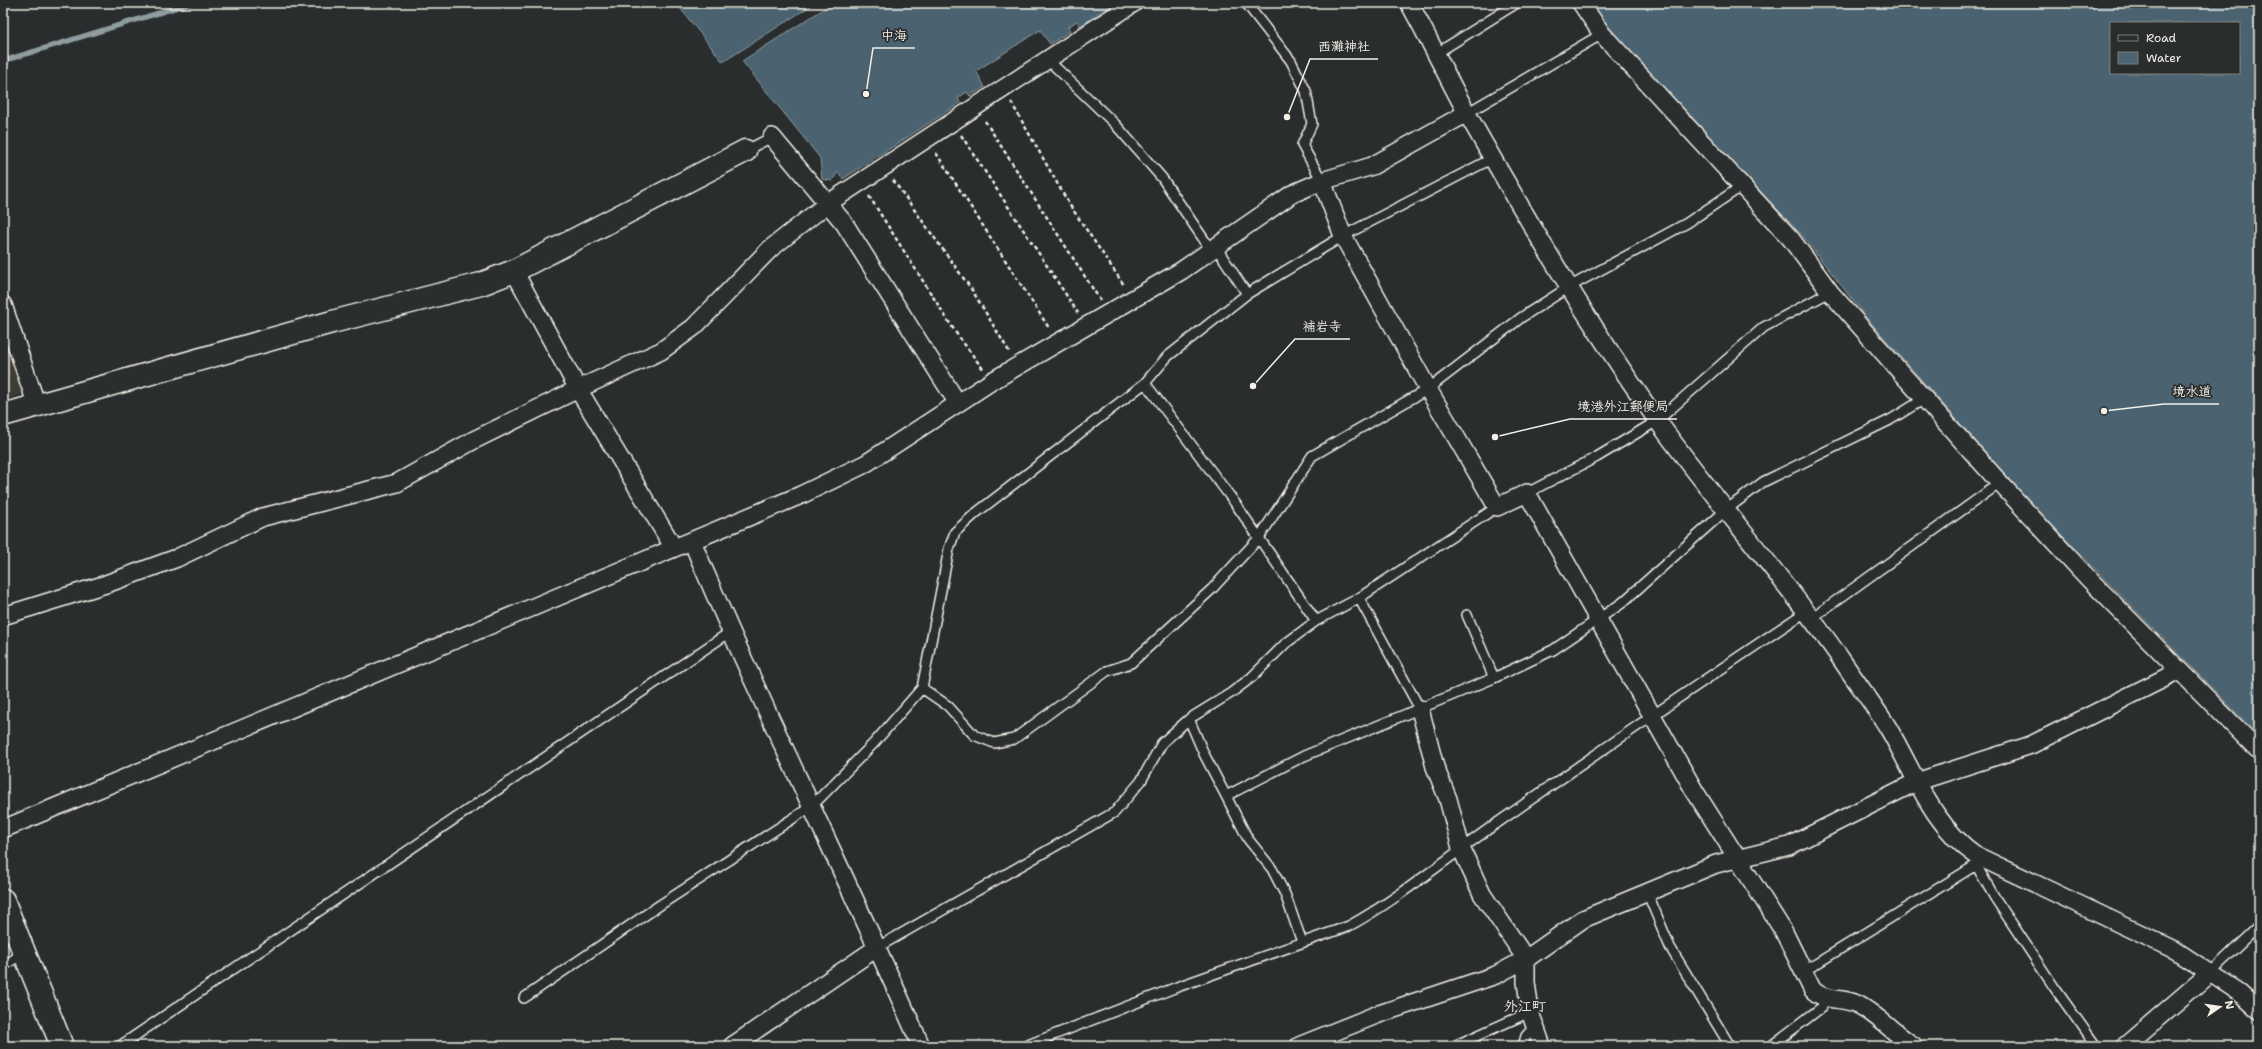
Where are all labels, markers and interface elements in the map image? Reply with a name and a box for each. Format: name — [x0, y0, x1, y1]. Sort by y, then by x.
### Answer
legend — [2110, 22, 2240, 74]
callout: 中海 — [873, 23, 915, 48]
text: 中海 — [881, 27, 907, 44]
text: Road — [2146, 30, 2177, 46]
callout: 西灘神社 — [1310, 34, 1378, 59]
text: 西灘神社 — [1318, 38, 1370, 55]
text: Water — [2146, 50, 2182, 66]
callout: 補岩寺 — [1295, 314, 1350, 339]
text: 補岩寺 — [1302, 318, 1342, 335]
callout: 境水道 — [2164, 379, 2219, 404]
text: 境水道 — [2172, 383, 2212, 400]
callout: 境港外江郵便局 — [1570, 394, 1677, 419]
text: 境港外江郵便局 — [1577, 398, 1669, 415]
north arrow — [2200, 987, 2240, 1027]
district label: 外江町 — [1504, 997, 1546, 1015]
text: N — [2221, 999, 2238, 1011]

